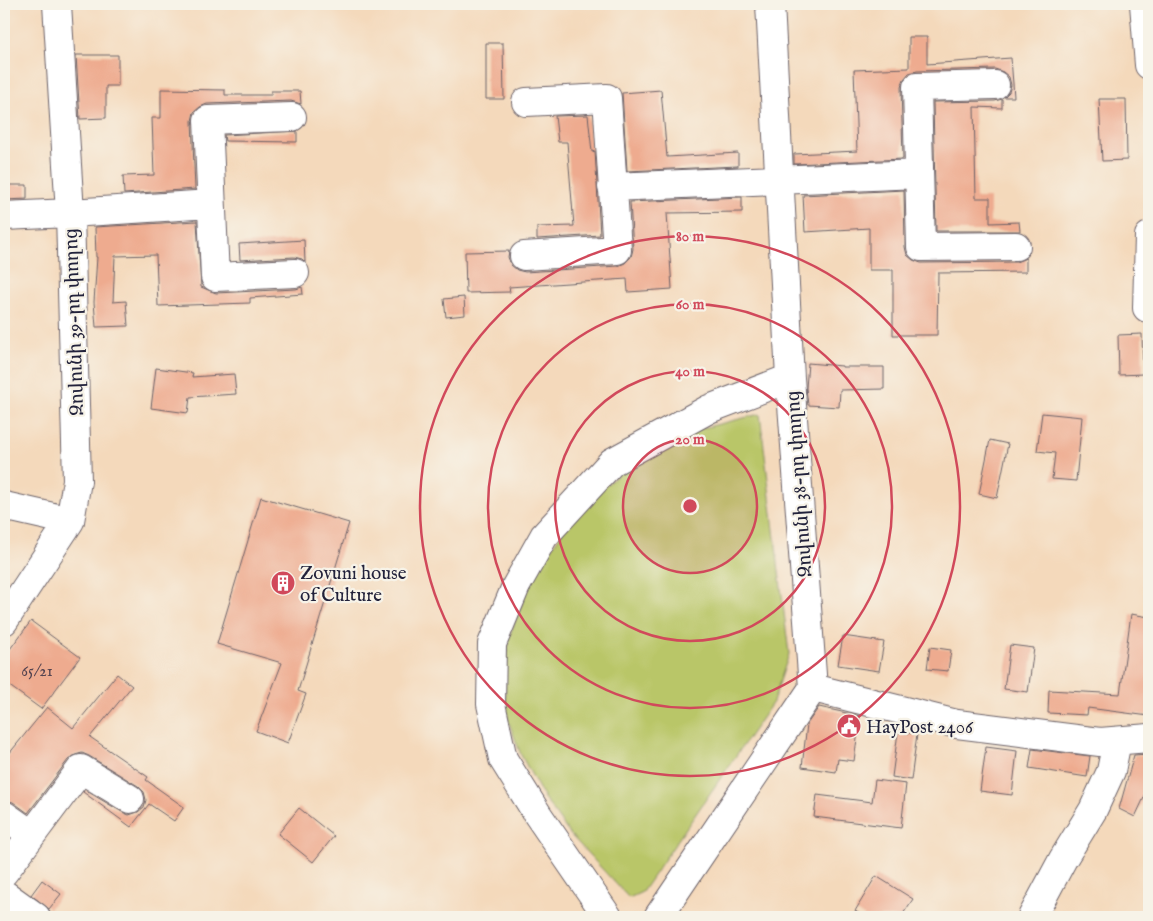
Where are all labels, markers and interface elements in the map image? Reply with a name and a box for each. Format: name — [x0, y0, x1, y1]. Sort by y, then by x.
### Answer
text: 80 m — [676, 227, 704, 246]
street label: Զովունի 39-րդ փողոց — [60, 228, 90, 416]
text: 60 m — [676, 295, 705, 314]
text: 40 m — [675, 362, 705, 381]
street label: Զովունի 38-րդ փողոց — [782, 390, 818, 578]
text: 20 m — [675, 430, 705, 449]
centre of rings — [681, 497, 699, 515]
place label: Zovuni house of Culture — [300, 562, 407, 608]
building icon: Zovuni house of Culture — [270, 570, 296, 596]
house number: 65/21 — [21, 662, 53, 682]
public building icon: HayPost 2406 — [836, 713, 862, 739]
place label: HayPost 2406 — [866, 716, 974, 740]

